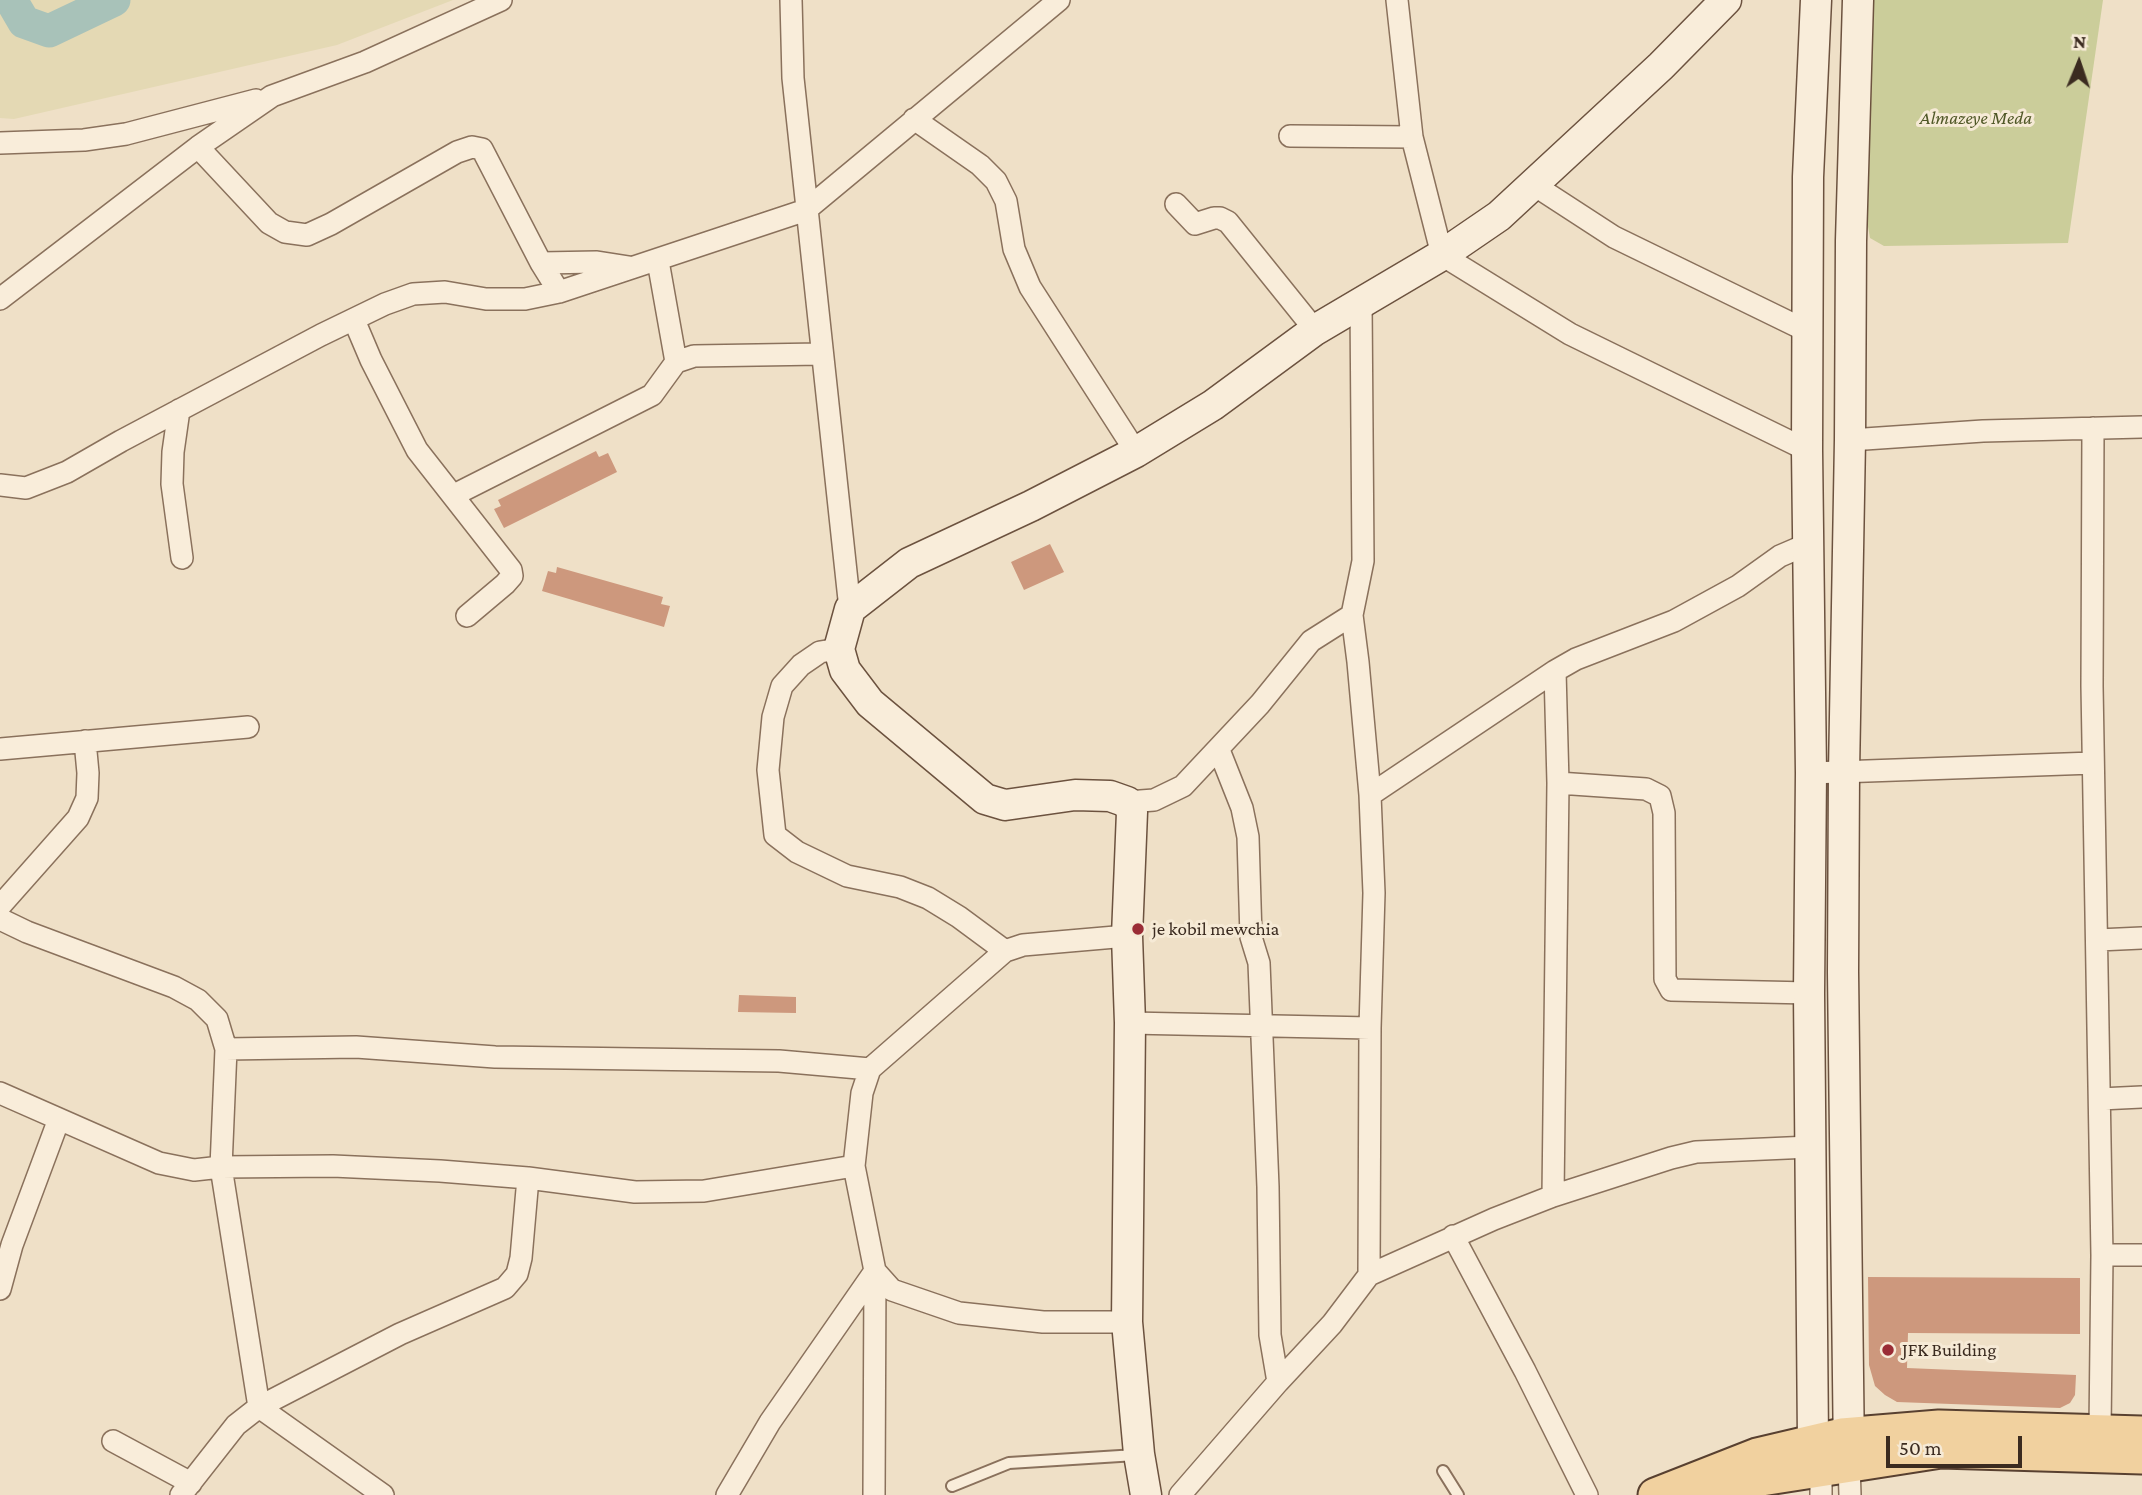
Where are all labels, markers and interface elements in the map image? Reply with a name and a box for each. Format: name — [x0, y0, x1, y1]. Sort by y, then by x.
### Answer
north arrow — [2044, 28, 2114, 98]
text: N — [2073, 31, 2087, 52]
park label: Almazeye Meda — [1920, 107, 2032, 129]
place label: je kobil mewchia — [1152, 918, 1279, 940]
marker: je kobil mewchia — [1130, 921, 1146, 937]
place label: JFK Building — [1902, 1339, 1996, 1361]
marker: JFK Building — [1880, 1342, 1896, 1358]
scale bar — [1890, 1422, 2026, 1466]
text: 50 m — [1899, 1436, 1942, 1460]

